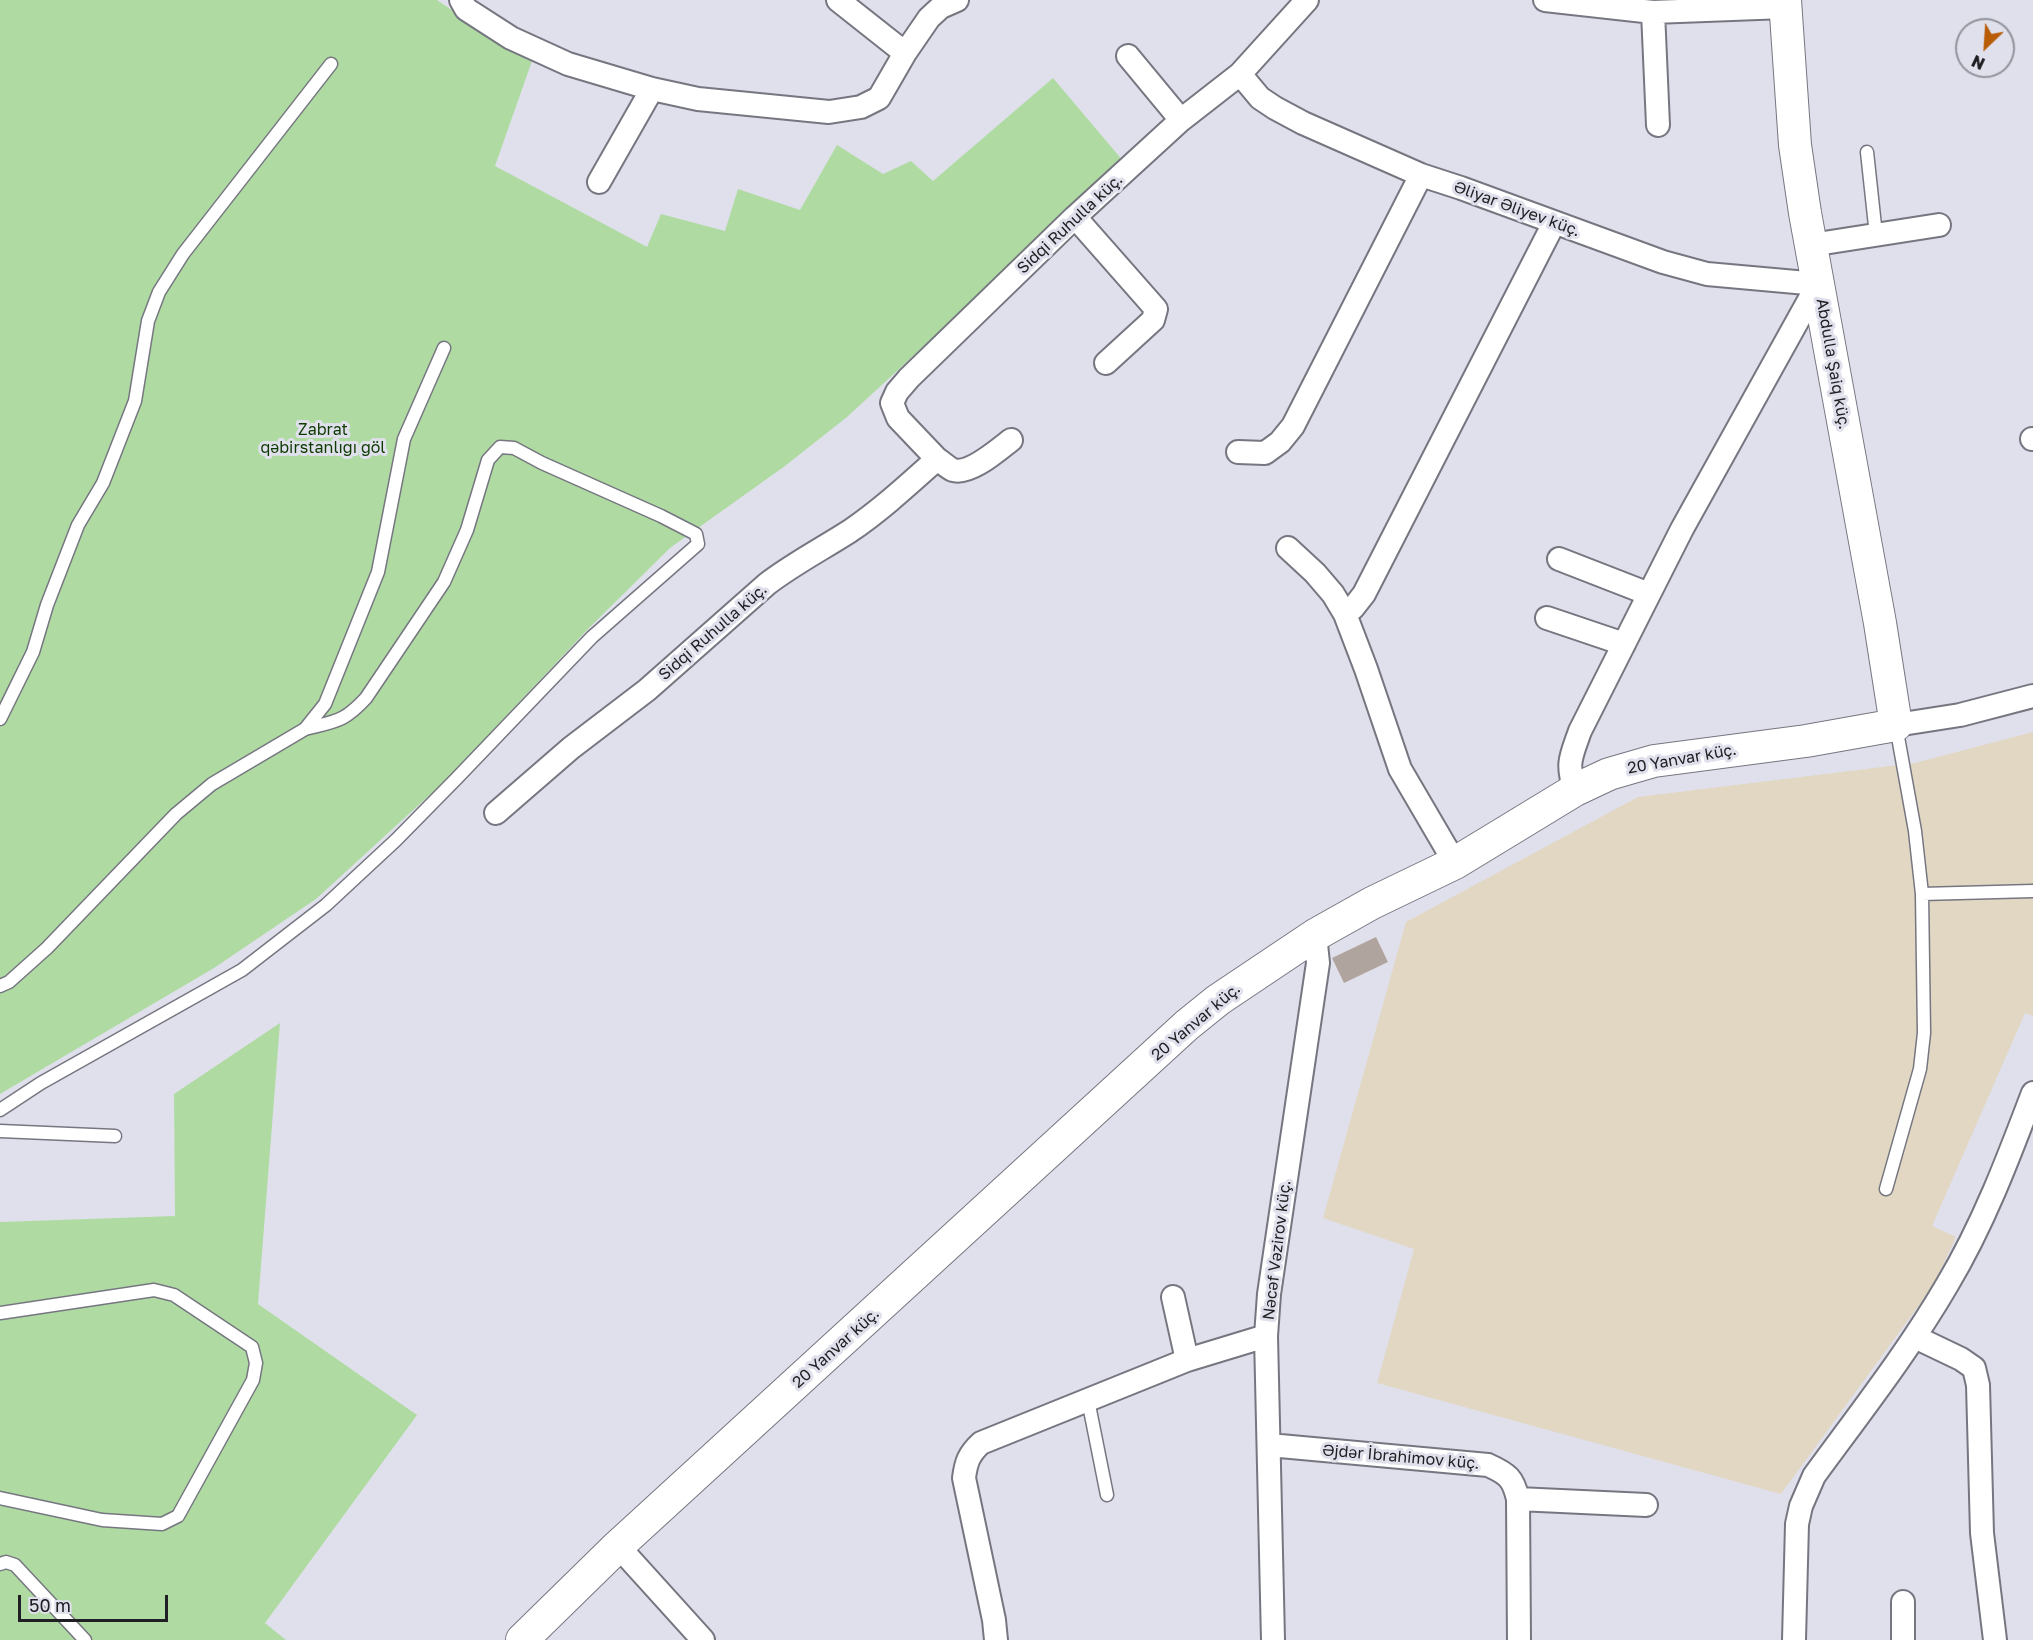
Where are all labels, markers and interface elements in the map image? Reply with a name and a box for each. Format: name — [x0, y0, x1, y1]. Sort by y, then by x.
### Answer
north arrow — [1955, 18, 2015, 78]
text: N — [1969, 51, 1988, 74]
street label: Sidqi Ruhulla küç. — [1013, 170, 1127, 278]
street label: Əliyar Əliyev küç. — [1451, 177, 1583, 241]
street label: Abdulla Şaiq küç. — [1812, 297, 1854, 431]
park label: Zabrat qəbirstanlığı göl — [261, 420, 385, 458]
street label: Sidqi Ruhulla küç. — [655, 580, 771, 684]
street label: 20 Yanvar küç. — [1626, 740, 1738, 778]
street label: 20 Yanvar küç. — [1148, 979, 1244, 1065]
street label: Nəcəf Vəzirov küç. — [1259, 1179, 1295, 1321]
street label: 20 Yanvar küç. — [789, 1304, 883, 1392]
street label: Əjdər İbrahimov küç. — [1322, 1441, 1480, 1473]
scale bar — [21, 1583, 171, 1621]
text: 50 m — [29, 1594, 71, 1616]

